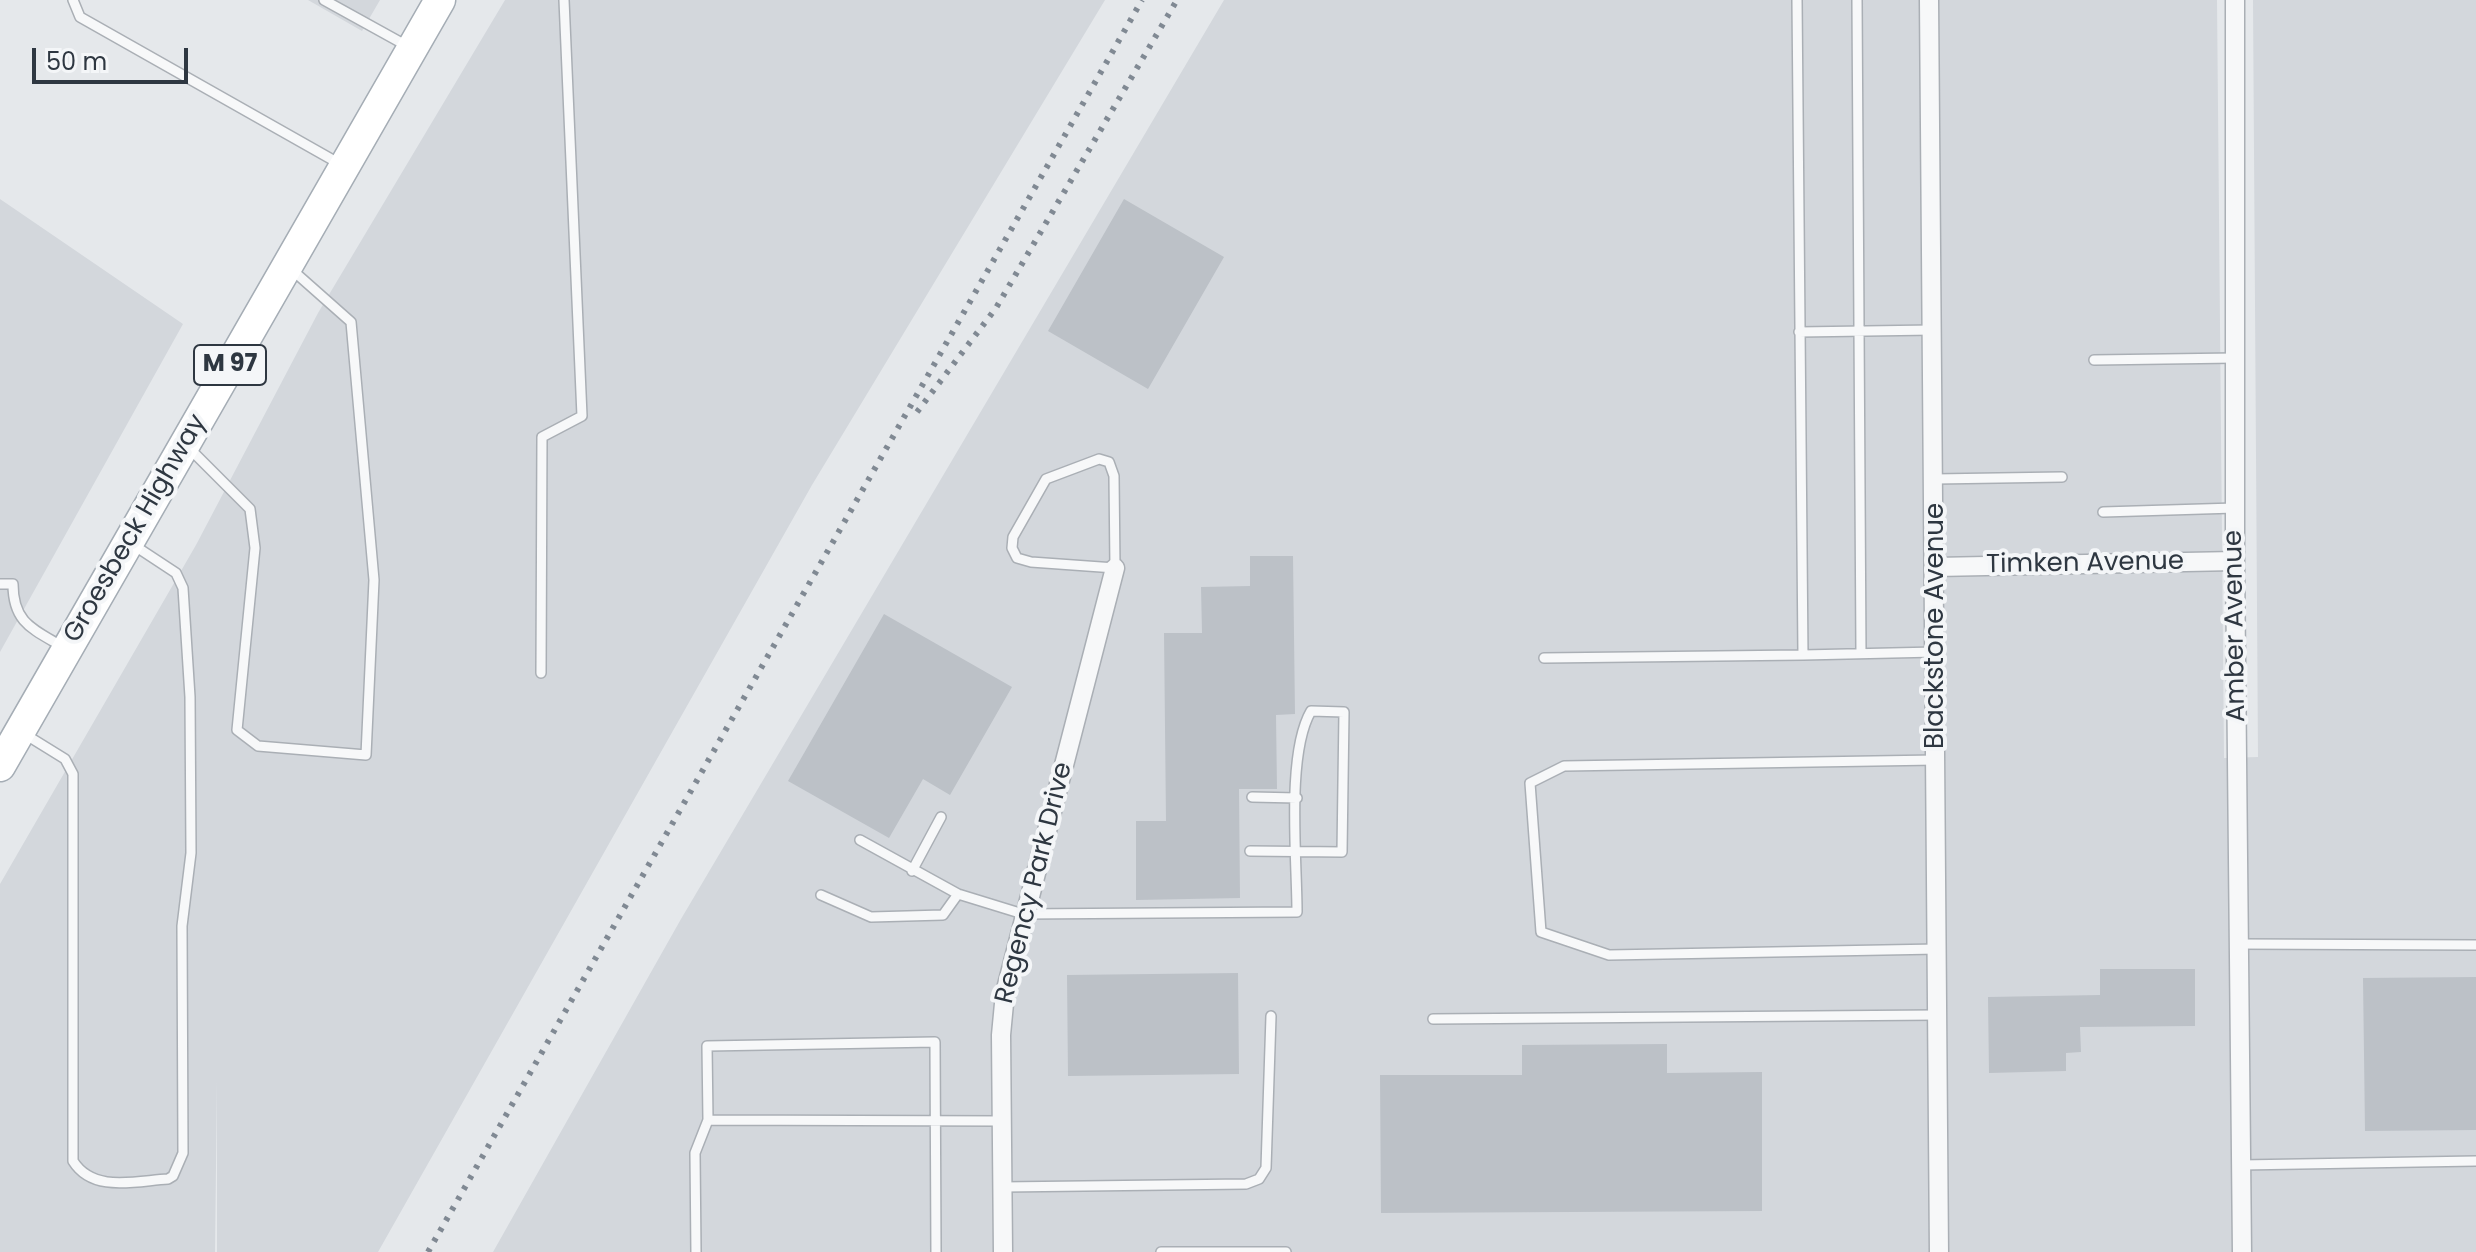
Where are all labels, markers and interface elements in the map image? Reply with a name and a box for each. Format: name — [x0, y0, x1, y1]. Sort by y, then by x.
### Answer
scale bar — [36, 32, 192, 82]
text: 50 m — [46, 45, 107, 78]
road number: M 97 — [194, 345, 266, 385]
street label: Groesbeck Highway — [58, 409, 214, 649]
street label: Blackstone Avenue — [1920, 503, 1952, 749]
street label: Amber Avenue — [2219, 530, 2253, 722]
street label: Timken Avenue — [1986, 547, 2184, 581]
street label: Regency Park Drive — [990, 759, 1080, 1007]

